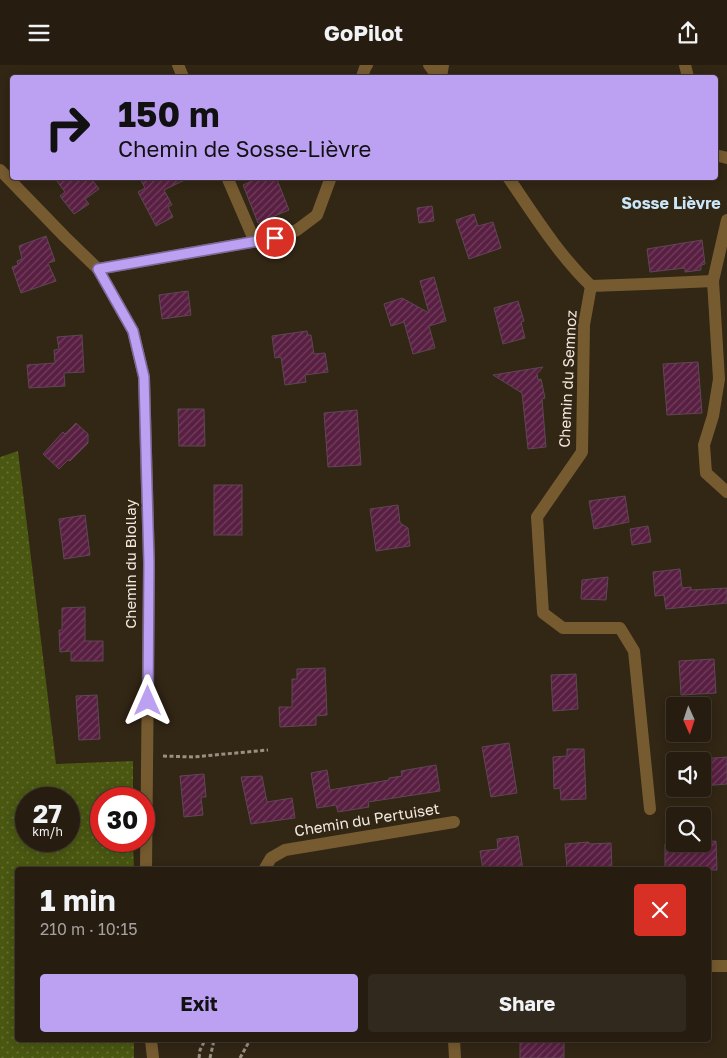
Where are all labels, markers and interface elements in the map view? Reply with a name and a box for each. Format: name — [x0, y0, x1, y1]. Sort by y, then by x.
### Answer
icon: menu — [25, 19, 53, 47]
text: GoPilot — [324, 19, 403, 46]
icon: share — [674, 19, 702, 47]
text: 150 m — [118, 93, 220, 135]
icon: right — [35, 95, 100, 160]
text: Chemin de Sosse-Lièvre — [118, 135, 371, 162]
district label: Sosse Lièvre — [621, 193, 721, 213]
pin — [254, 217, 296, 259]
icon: arrive — [261, 224, 289, 252]
street label: Chemin du Semnoz — [554, 309, 580, 448]
street label: Chemin du Biollay — [121, 499, 139, 629]
position arrow — [121, 674, 173, 726]
north arrow — [666, 697, 711, 743]
map controls — [666, 697, 711, 852]
button: sound — [666, 752, 711, 797]
speed limit sign: 30 — [90, 787, 155, 852]
text: 27 — [33, 798, 62, 829]
street label: Chemin du Pertuiset — [293, 799, 441, 839]
button: search — [666, 807, 711, 852]
text: km/h — [32, 824, 63, 839]
text: 1 min — [40, 882, 116, 918]
button: close — [634, 884, 686, 936]
text: 210 m · 10:15 — [40, 919, 137, 939]
button: Exit — [40, 974, 358, 1032]
button: Share — [368, 974, 686, 1032]

